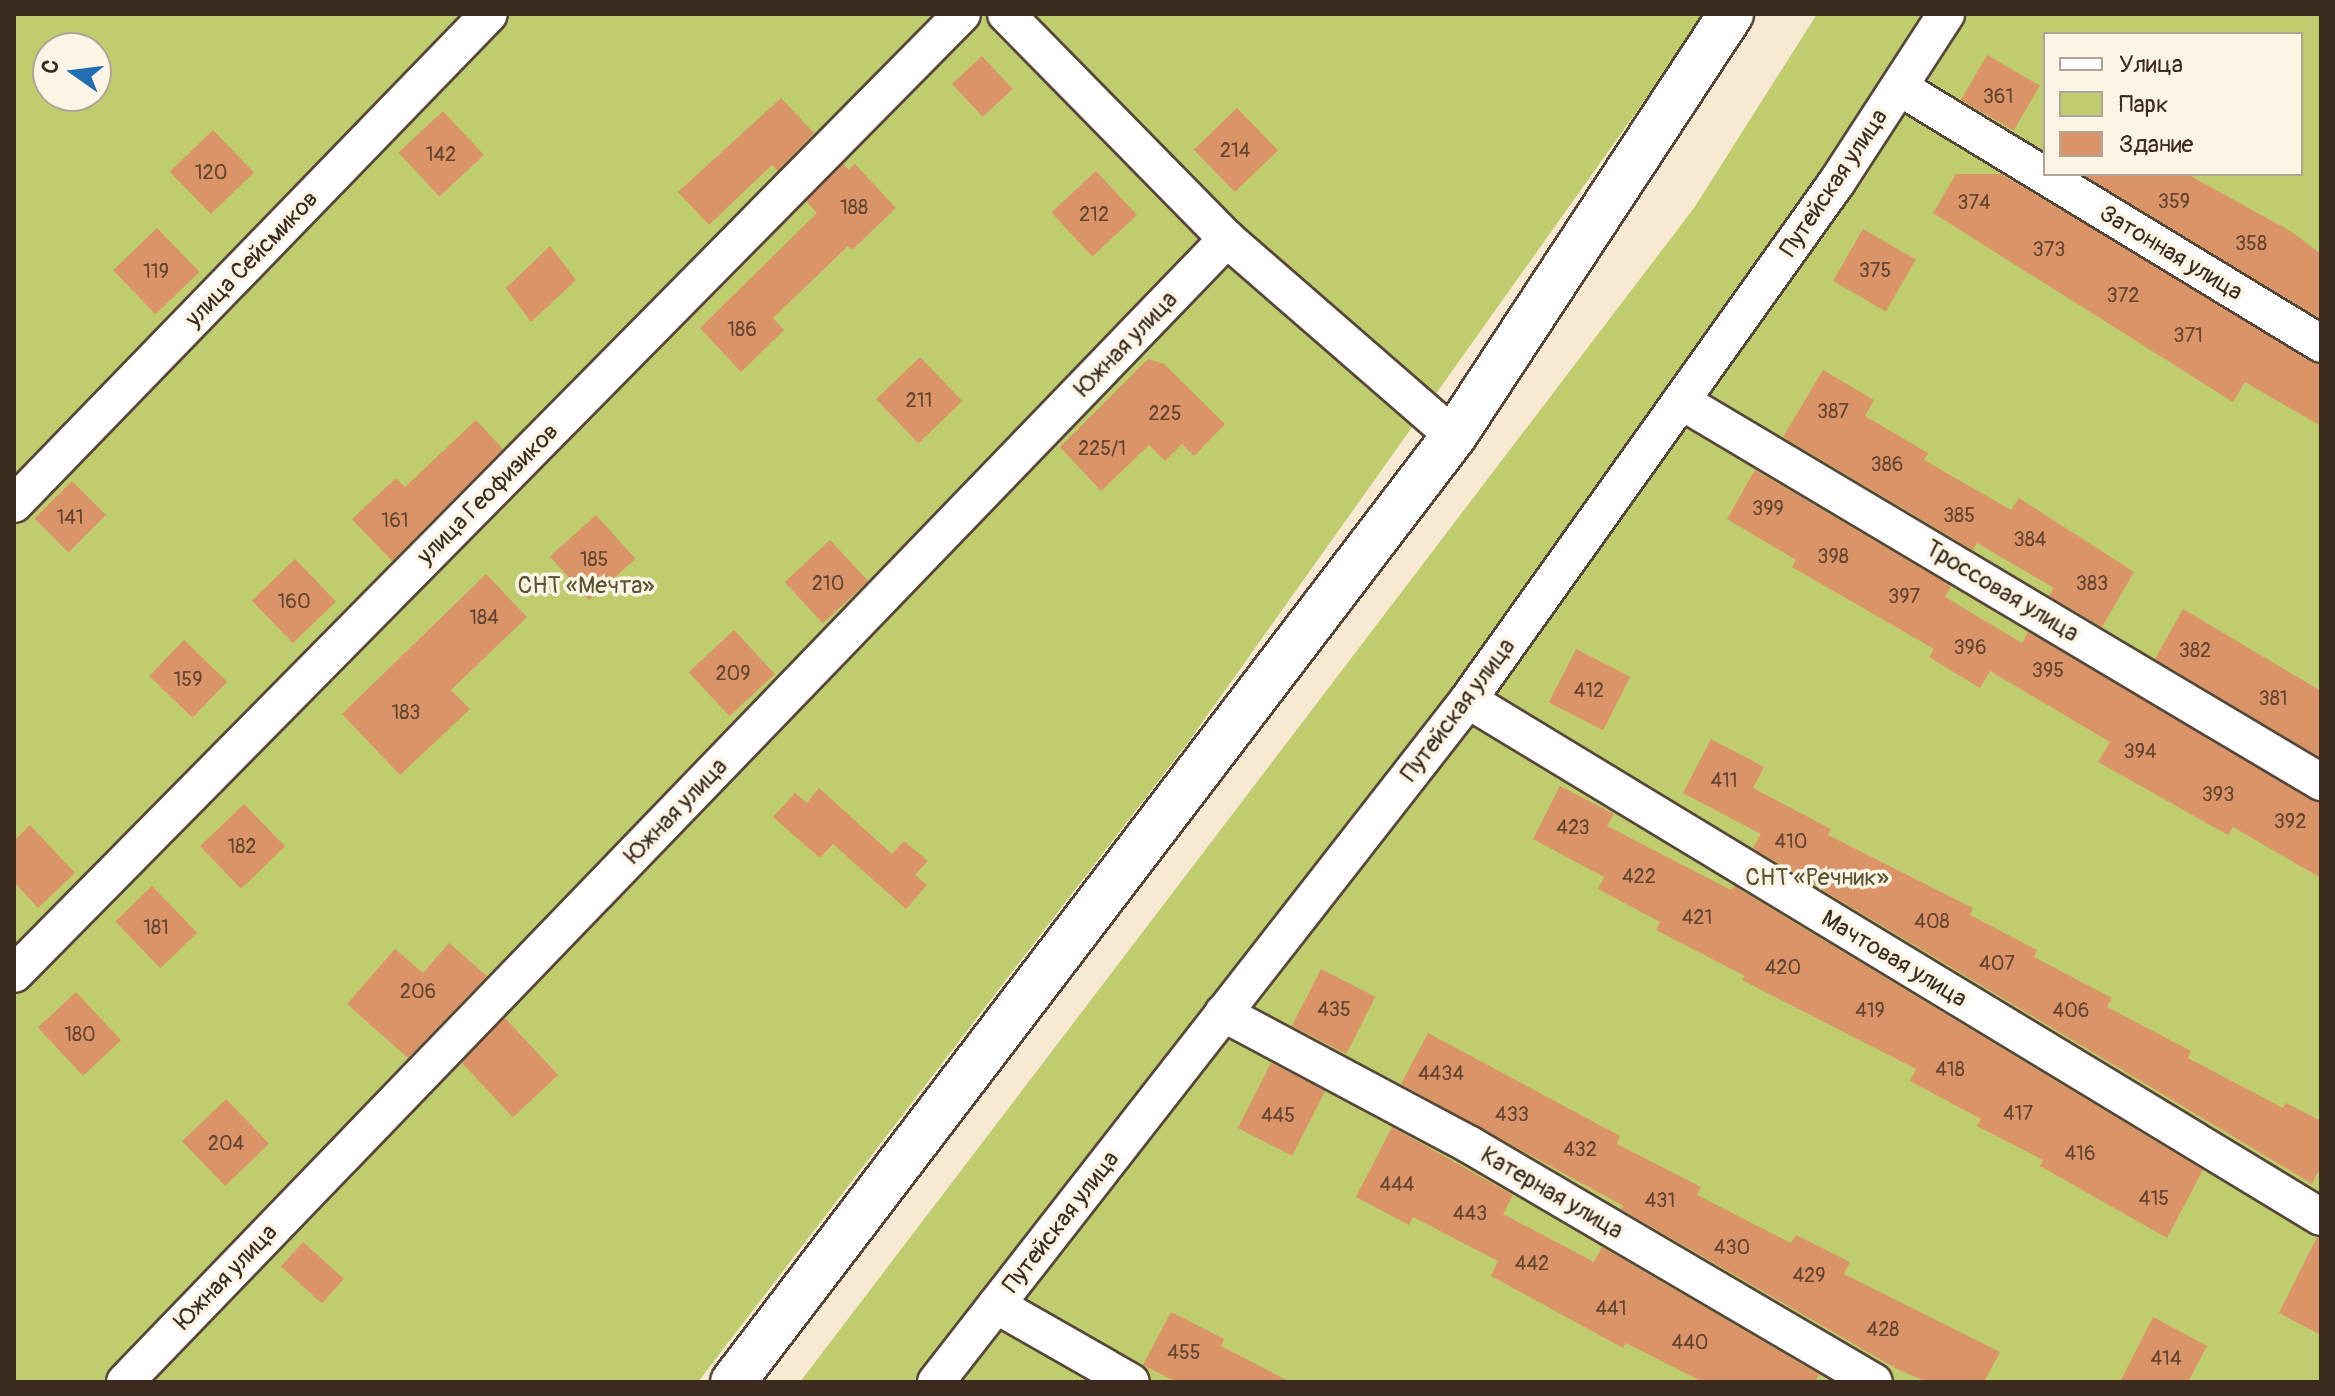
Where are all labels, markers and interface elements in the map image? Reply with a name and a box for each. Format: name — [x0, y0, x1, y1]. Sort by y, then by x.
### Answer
north arrow — [32, 32, 112, 112]
legend — [2043, 32, 2303, 176]
text: Улица — [2119, 50, 2183, 79]
text: С — [35, 57, 66, 77]
house number: 361 — [1983, 84, 2013, 108]
text: Парк — [2119, 90, 2168, 119]
street label: Путейская улица — [1774, 104, 1894, 262]
text: Здание — [2119, 130, 2193, 159]
house number: 214 — [1220, 138, 1250, 162]
house number: 142 — [426, 142, 456, 166]
house number: 120 — [195, 160, 227, 184]
street label: улица Сейсмиков — [180, 185, 324, 333]
house number: 359 — [2158, 189, 2190, 213]
house number: 374 — [1957, 190, 1991, 214]
house number: 188 — [840, 195, 868, 219]
street label: Затонная улица — [2094, 199, 2248, 307]
house number: 212 — [1079, 202, 1109, 226]
house number: 358 — [2235, 231, 2267, 255]
house number: 373 — [2033, 237, 2065, 261]
house number: 375 — [1859, 258, 1891, 282]
house number: 119 — [143, 259, 169, 283]
house number: 372 — [2107, 283, 2139, 307]
street label: Южная улица — [1069, 285, 1183, 403]
house number: 186 — [727, 317, 757, 341]
house number: 371 — [2173, 323, 2203, 347]
house number: 211 — [906, 388, 932, 412]
house number: 387 — [1817, 399, 1849, 423]
house number: 225 — [1148, 401, 1182, 425]
street label: улица Геофизиков — [411, 417, 565, 571]
house number: 225/1 — [1078, 436, 1126, 460]
house number: 386 — [1871, 452, 1903, 476]
house number: 399 — [1752, 496, 1784, 520]
house number: 385 — [1943, 503, 1975, 527]
house number: 141 — [56, 505, 84, 529]
house number: 161 — [381, 508, 409, 532]
house number: 384 — [2014, 527, 2046, 551]
street label: Троссовая улица — [1920, 534, 2084, 648]
house number: 398 — [1817, 544, 1849, 568]
house number: 185 — [580, 547, 608, 571]
house number: 210 — [812, 571, 844, 595]
house number: 383 — [2076, 571, 2108, 595]
park label: СНТ «Мечта» — [517, 572, 655, 600]
house number: 397 — [1888, 584, 1920, 608]
house number: 160 — [277, 589, 311, 613]
house number: 184 — [469, 605, 499, 629]
street label: Путейская улица — [1395, 633, 1521, 787]
house number: 396 — [1953, 635, 1987, 659]
house number: 382 — [2179, 638, 2211, 662]
house number: 395 — [2032, 658, 2064, 682]
house number: 209 — [715, 661, 751, 685]
house number: 159 — [174, 667, 202, 691]
house number: 412 — [1574, 678, 1604, 702]
house number: 381 — [2258, 686, 2288, 710]
house number: 183 — [391, 700, 421, 724]
house number: 394 — [2123, 739, 2157, 763]
street label: Южная улица — [619, 752, 733, 870]
house number: 411 — [1710, 768, 1738, 792]
house number: 393 — [2202, 782, 2234, 806]
house number: 392 — [2274, 809, 2306, 833]
house number: 423 — [1556, 815, 1590, 839]
house number: 410 — [1774, 829, 1808, 853]
house number: 182 — [227, 834, 257, 858]
house number: 422 — [1622, 864, 1656, 888]
park label: СНТ «Речник» — [1745, 864, 1889, 892]
street label: Мачтовая улица — [1816, 904, 1972, 1014]
house number: 421 — [1682, 905, 1712, 929]
house number: 408 — [1914, 909, 1950, 933]
house number: 181 — [143, 915, 169, 939]
house number: 407 — [1979, 951, 2015, 975]
house number: 420 — [1765, 955, 1801, 979]
house number: 206 — [400, 979, 436, 1003]
house number: 435 — [1317, 997, 1351, 1021]
house number: 419 — [1855, 998, 1885, 1022]
house number: 406 — [2053, 998, 2089, 1022]
house number: 180 — [64, 1022, 96, 1046]
house number: 418 — [1935, 1057, 1965, 1081]
house number: 4434 — [1418, 1061, 1464, 1085]
house number: 417 — [2003, 1101, 2033, 1125]
house number: 433 — [1495, 1102, 1529, 1126]
house number: 445 — [1261, 1103, 1295, 1127]
house number: 204 — [208, 1131, 244, 1155]
house number: 432 — [1563, 1137, 1597, 1161]
street label: Катерная улица — [1476, 1141, 1628, 1245]
house number: 416 — [2064, 1141, 2096, 1165]
street label: Путейская улица — [997, 1145, 1125, 1299]
house number: 444 — [1380, 1172, 1414, 1196]
house number: 415 — [2139, 1186, 2169, 1210]
house number: 431 — [1645, 1188, 1675, 1212]
house number: 443 — [1453, 1201, 1487, 1225]
street label: Южная улица — [169, 1218, 283, 1336]
house number: 430 — [1714, 1235, 1750, 1259]
house number: 442 — [1515, 1251, 1549, 1275]
house number: 429 — [1792, 1263, 1826, 1287]
house number: 441 — [1595, 1296, 1627, 1320]
house number: 428 — [1867, 1317, 1899, 1341]
house number: 440 — [1672, 1330, 1708, 1354]
house number: 455 — [1167, 1340, 1201, 1364]
house number: 414 — [2150, 1346, 2182, 1370]

